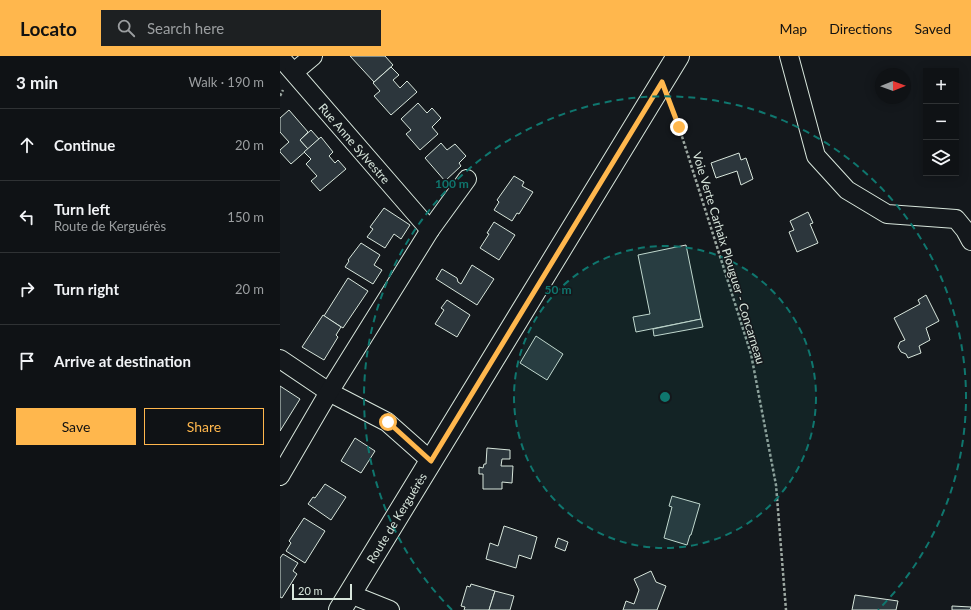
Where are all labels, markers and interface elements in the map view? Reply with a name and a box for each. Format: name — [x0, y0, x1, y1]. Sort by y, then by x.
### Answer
search box — [101, 10, 381, 46]
text: Locato — [20, 17, 77, 40]
icon: search — [115, 17, 137, 39]
text: Search here — [147, 19, 224, 37]
text: Map — [780, 20, 807, 37]
text: Directions — [829, 20, 892, 37]
text: Saved — [914, 20, 951, 37]
north arrow — [875, 68, 911, 104]
map controls — [923, 68, 959, 176]
button: + — [923, 68, 959, 104]
text: 3 min — [16, 72, 58, 93]
text: Walk · 190 m — [188, 74, 264, 90]
street label: Rue Anne Sylvestre — [316, 100, 394, 186]
button: − — [923, 104, 959, 140]
route end — [670, 118, 688, 136]
icon: ahead — [16, 134, 38, 156]
text: Continue — [54, 136, 115, 154]
text: 20 m — [235, 137, 264, 153]
button: layers — [923, 140, 959, 176]
street label: Voie Verte Carhaix Plouguer - Concarneau — [690, 150, 768, 366]
text: 100 m — [435, 176, 469, 191]
text: Turn left — [54, 200, 110, 218]
icon: left — [16, 206, 38, 228]
text: 150 m — [227, 209, 264, 225]
text: Route de Kerguérès — [54, 218, 166, 234]
icon: right — [16, 278, 38, 300]
text: Turn right — [54, 280, 119, 298]
text: 20 m — [235, 281, 264, 297]
text: 50 m — [545, 282, 571, 297]
icon: arrive — [16, 350, 38, 372]
text: Arrive at destination — [54, 352, 191, 370]
centre of rings — [658, 390, 672, 404]
button: Save — [16, 408, 136, 445]
button: Share — [144, 408, 264, 445]
route start — [379, 413, 397, 431]
street label: Route de Kerguérès — [363, 470, 430, 566]
scale bar — [292, 582, 352, 601]
text: 20 m — [298, 584, 323, 597]

